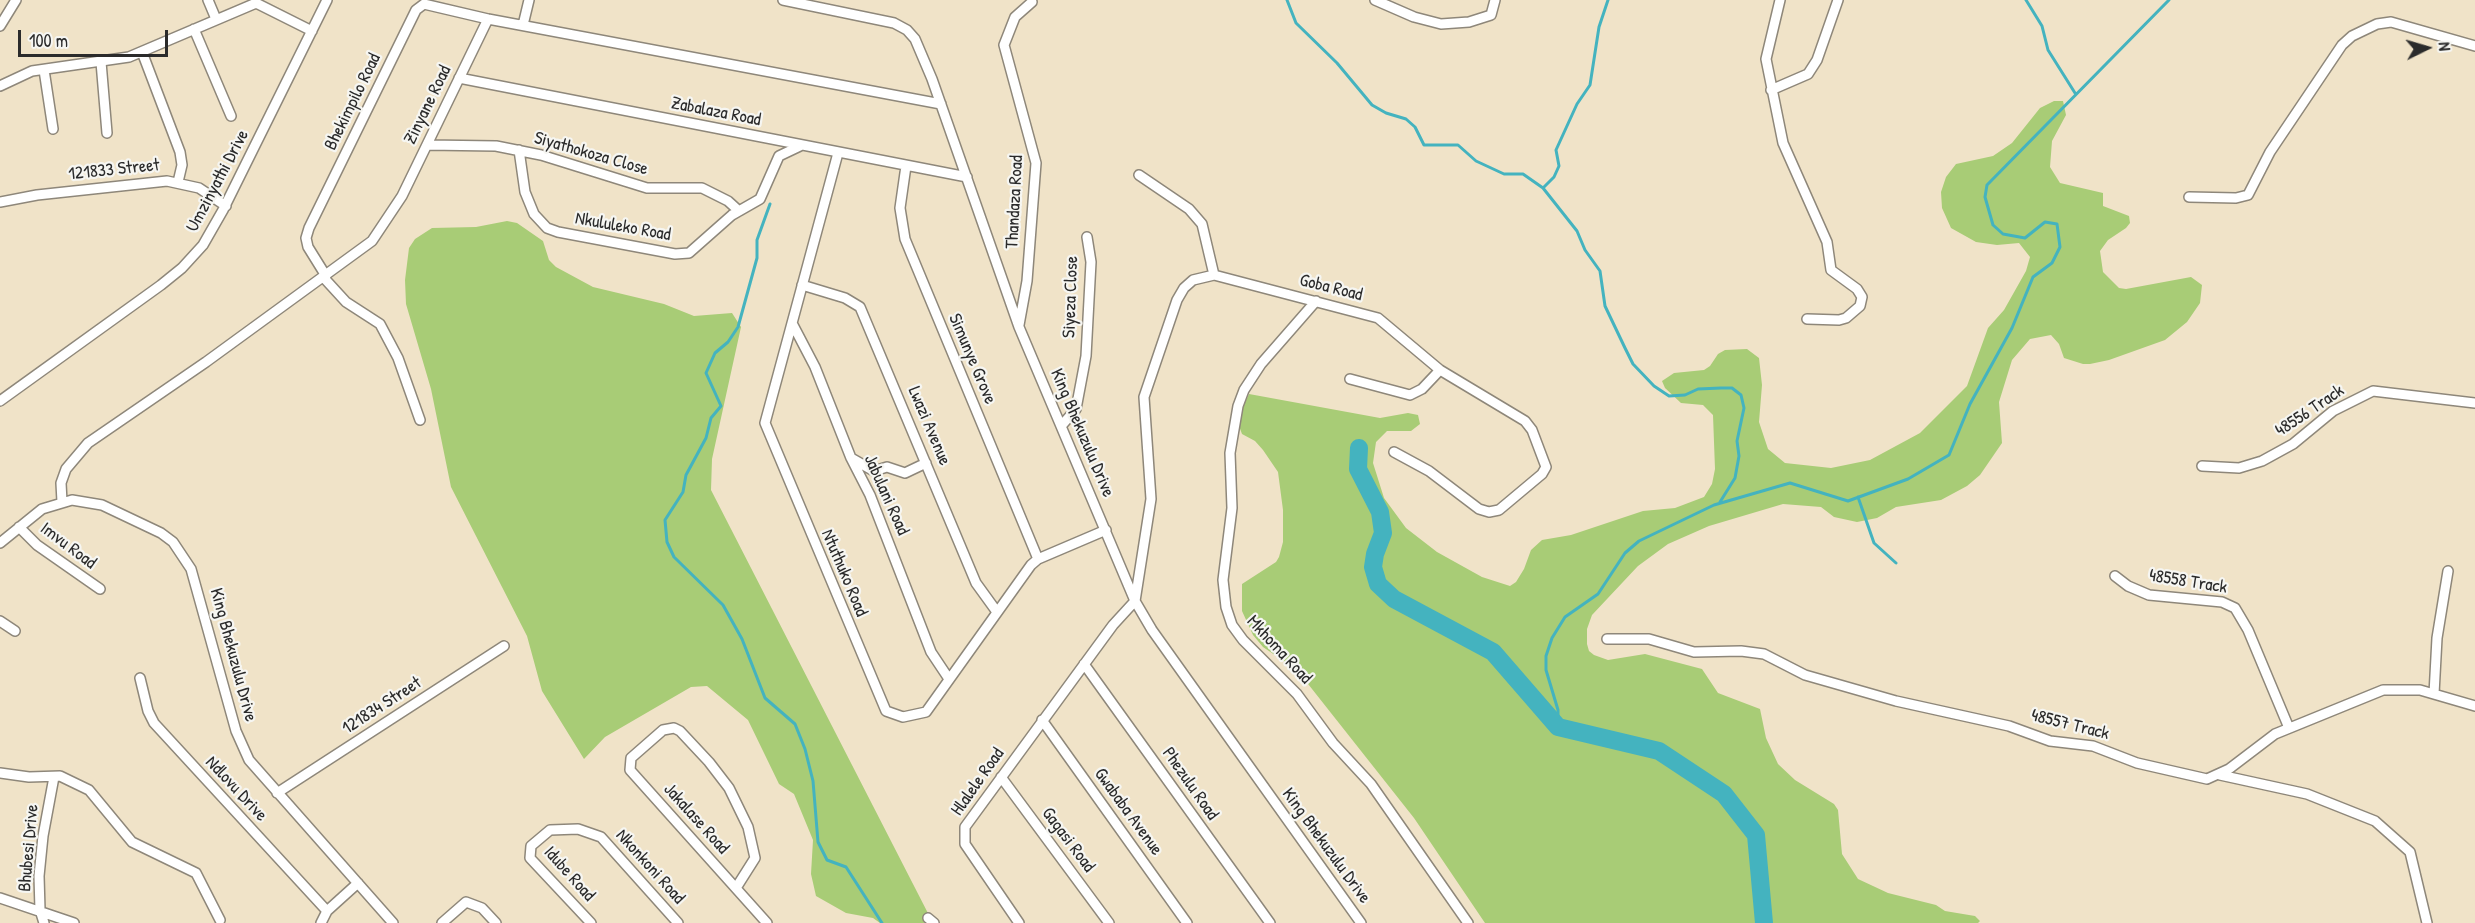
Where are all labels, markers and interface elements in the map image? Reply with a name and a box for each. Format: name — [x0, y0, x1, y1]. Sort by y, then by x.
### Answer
scale bar — [21, 18, 171, 56]
north arrow — [2397, 18, 2457, 78]
text: 100 m — [29, 28, 68, 53]
text: N — [2434, 41, 2456, 52]
street label: Bhekimpilo Road — [320, 50, 386, 154]
street label: Zinyane Road — [400, 62, 456, 148]
street label: Zabalaza Road — [669, 93, 763, 131]
street label: Umzinyathi Drive — [182, 126, 254, 236]
street label: Siyathokoza Close — [532, 127, 650, 181]
street label: 121833 Street — [67, 154, 161, 186]
street label: Thandaza Road — [1002, 155, 1028, 249]
street label: Nkululeko Road — [574, 208, 672, 246]
street label: Siyeza Close — [1059, 256, 1083, 338]
street label: Goba Road — [1297, 270, 1365, 306]
street label: Simunye Grove — [943, 311, 1001, 407]
street label: King Bhekuzulu Drive — [1045, 366, 1119, 500]
street label: 48556 Track — [2272, 380, 2348, 442]
street label: Lwazi Avenue — [903, 383, 955, 469]
street label: Jabulani Road — [859, 451, 913, 539]
street label: Imvu Road — [36, 518, 100, 574]
street label: Ntuthuko Road — [816, 526, 872, 620]
street label: 48558 Track — [2148, 565, 2228, 599]
street label: King Bhekuzulu Drive — [205, 586, 261, 724]
street label: Mkhoma Road — [1242, 611, 1316, 689]
street label: 121834 Street — [338, 672, 426, 740]
street label: 48557 Track — [2029, 705, 2111, 745]
street label: Phezulu Road — [1157, 743, 1223, 825]
street label: Hlalele Road — [947, 744, 1009, 820]
street label: Ndlovu Drive — [200, 752, 272, 826]
street label: Gwababa Avenue — [1089, 764, 1167, 860]
street label: Jakalase Road — [659, 779, 733, 859]
street label: King Bhekuzulu Drive — [1277, 784, 1375, 908]
street label: Gagasi Road — [1037, 803, 1099, 877]
street label: Bhubesi Drive — [14, 804, 44, 892]
street label: Nkonkoni Road — [611, 825, 689, 909]
street label: Idube Road — [539, 842, 599, 906]

